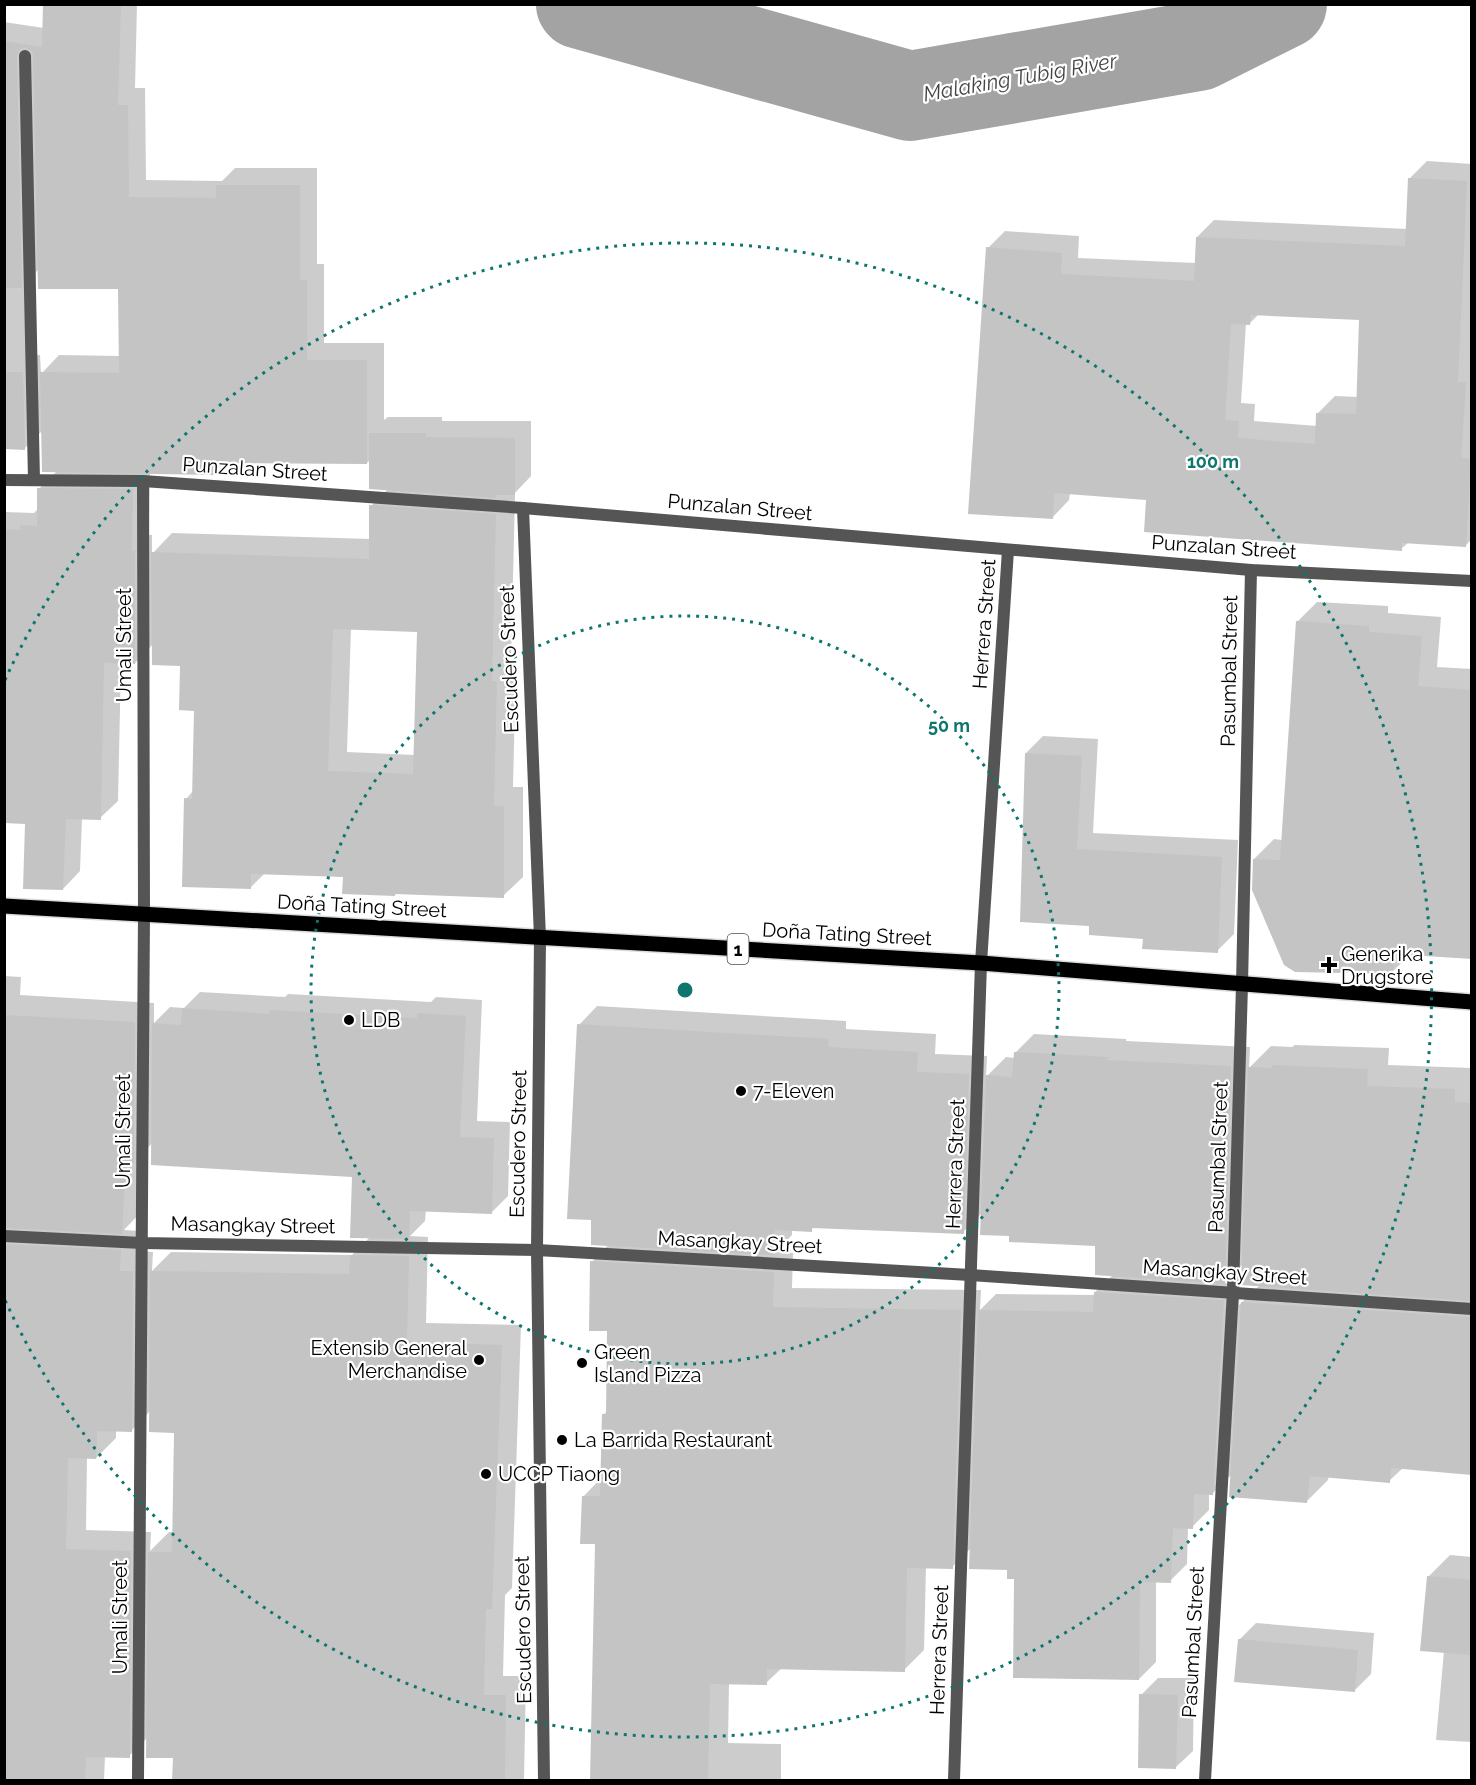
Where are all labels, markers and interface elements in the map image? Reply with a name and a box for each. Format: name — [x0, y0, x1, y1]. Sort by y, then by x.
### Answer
water label: Malaking Tubig River — [921, 48, 1119, 106]
text: 100 m — [1187, 451, 1239, 472]
street label: Punzalan Street — [182, 452, 329, 486]
street label: Punzalan Street — [667, 489, 814, 525]
street label: Punzalan Street — [1151, 530, 1298, 564]
street label: Herrera Street — [967, 558, 1001, 690]
street label: Escudero Street — [494, 584, 524, 733]
street label: Umali Street — [112, 587, 136, 702]
street label: Pasumbal Street — [1216, 595, 1242, 747]
text: 50 m — [928, 715, 970, 736]
street label: Doña Tating Street — [277, 890, 448, 922]
street label: Doña Tating Street — [762, 918, 933, 950]
road number: 1 — [728, 934, 748, 964]
place label: Generika Drugstore — [1341, 942, 1433, 989]
marker: Generika Drugstore — [1322, 958, 1336, 972]
centre of rings — [675, 980, 695, 1000]
place label: LDB — [361, 1008, 400, 1032]
marker: LDB — [342, 1013, 356, 1027]
street label: Escudero Street — [505, 1070, 531, 1218]
street label: Umali Street — [111, 1073, 135, 1188]
place label: 7-Eleven — [753, 1079, 834, 1103]
street label: Pasumbal Street — [1203, 1080, 1233, 1233]
marker: 7-Eleven — [734, 1084, 748, 1098]
street label: Herrera Street — [941, 1098, 969, 1229]
street label: Masangkay Street — [170, 1212, 336, 1238]
street label: Masangkay Street — [657, 1226, 823, 1258]
street label: Masangkay Street — [1142, 1254, 1308, 1290]
place label: Extensib General Merchandise — [311, 1336, 468, 1383]
place label: Green Island Pizza — [594, 1340, 701, 1387]
marker: Extensib General Merchandise — [472, 1353, 486, 1367]
marker: Green Island Pizza — [575, 1356, 589, 1370]
place label: La Barrida Restaurant — [574, 1428, 773, 1452]
marker: La Barrida Restaurant — [555, 1433, 569, 1447]
place label: UCCP Tiaong — [498, 1462, 620, 1486]
marker: UCCP Tiaong — [479, 1467, 493, 1481]
street label: Escudero Street — [510, 1556, 536, 1704]
street label: Umali Street — [108, 1559, 132, 1674]
street label: Pasumbal Street — [1177, 1565, 1209, 1718]
street label: Herrera Street — [925, 1584, 953, 1715]

